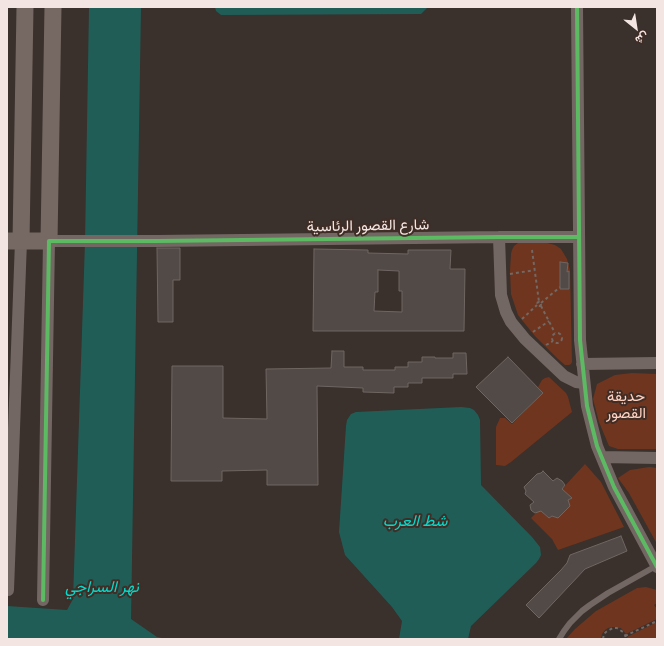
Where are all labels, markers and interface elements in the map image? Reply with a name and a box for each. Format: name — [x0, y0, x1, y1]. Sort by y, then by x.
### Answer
north arrow — [616, 8, 656, 48]
text: ش — [633, 29, 651, 48]
street label: شارع القصور الرئاسية — [307, 216, 429, 236]
park label: حديقة القصور — [606, 388, 646, 423]
water label: شط العرب — [383, 511, 447, 531]
water label: نهر السراجي — [65, 577, 139, 597]

